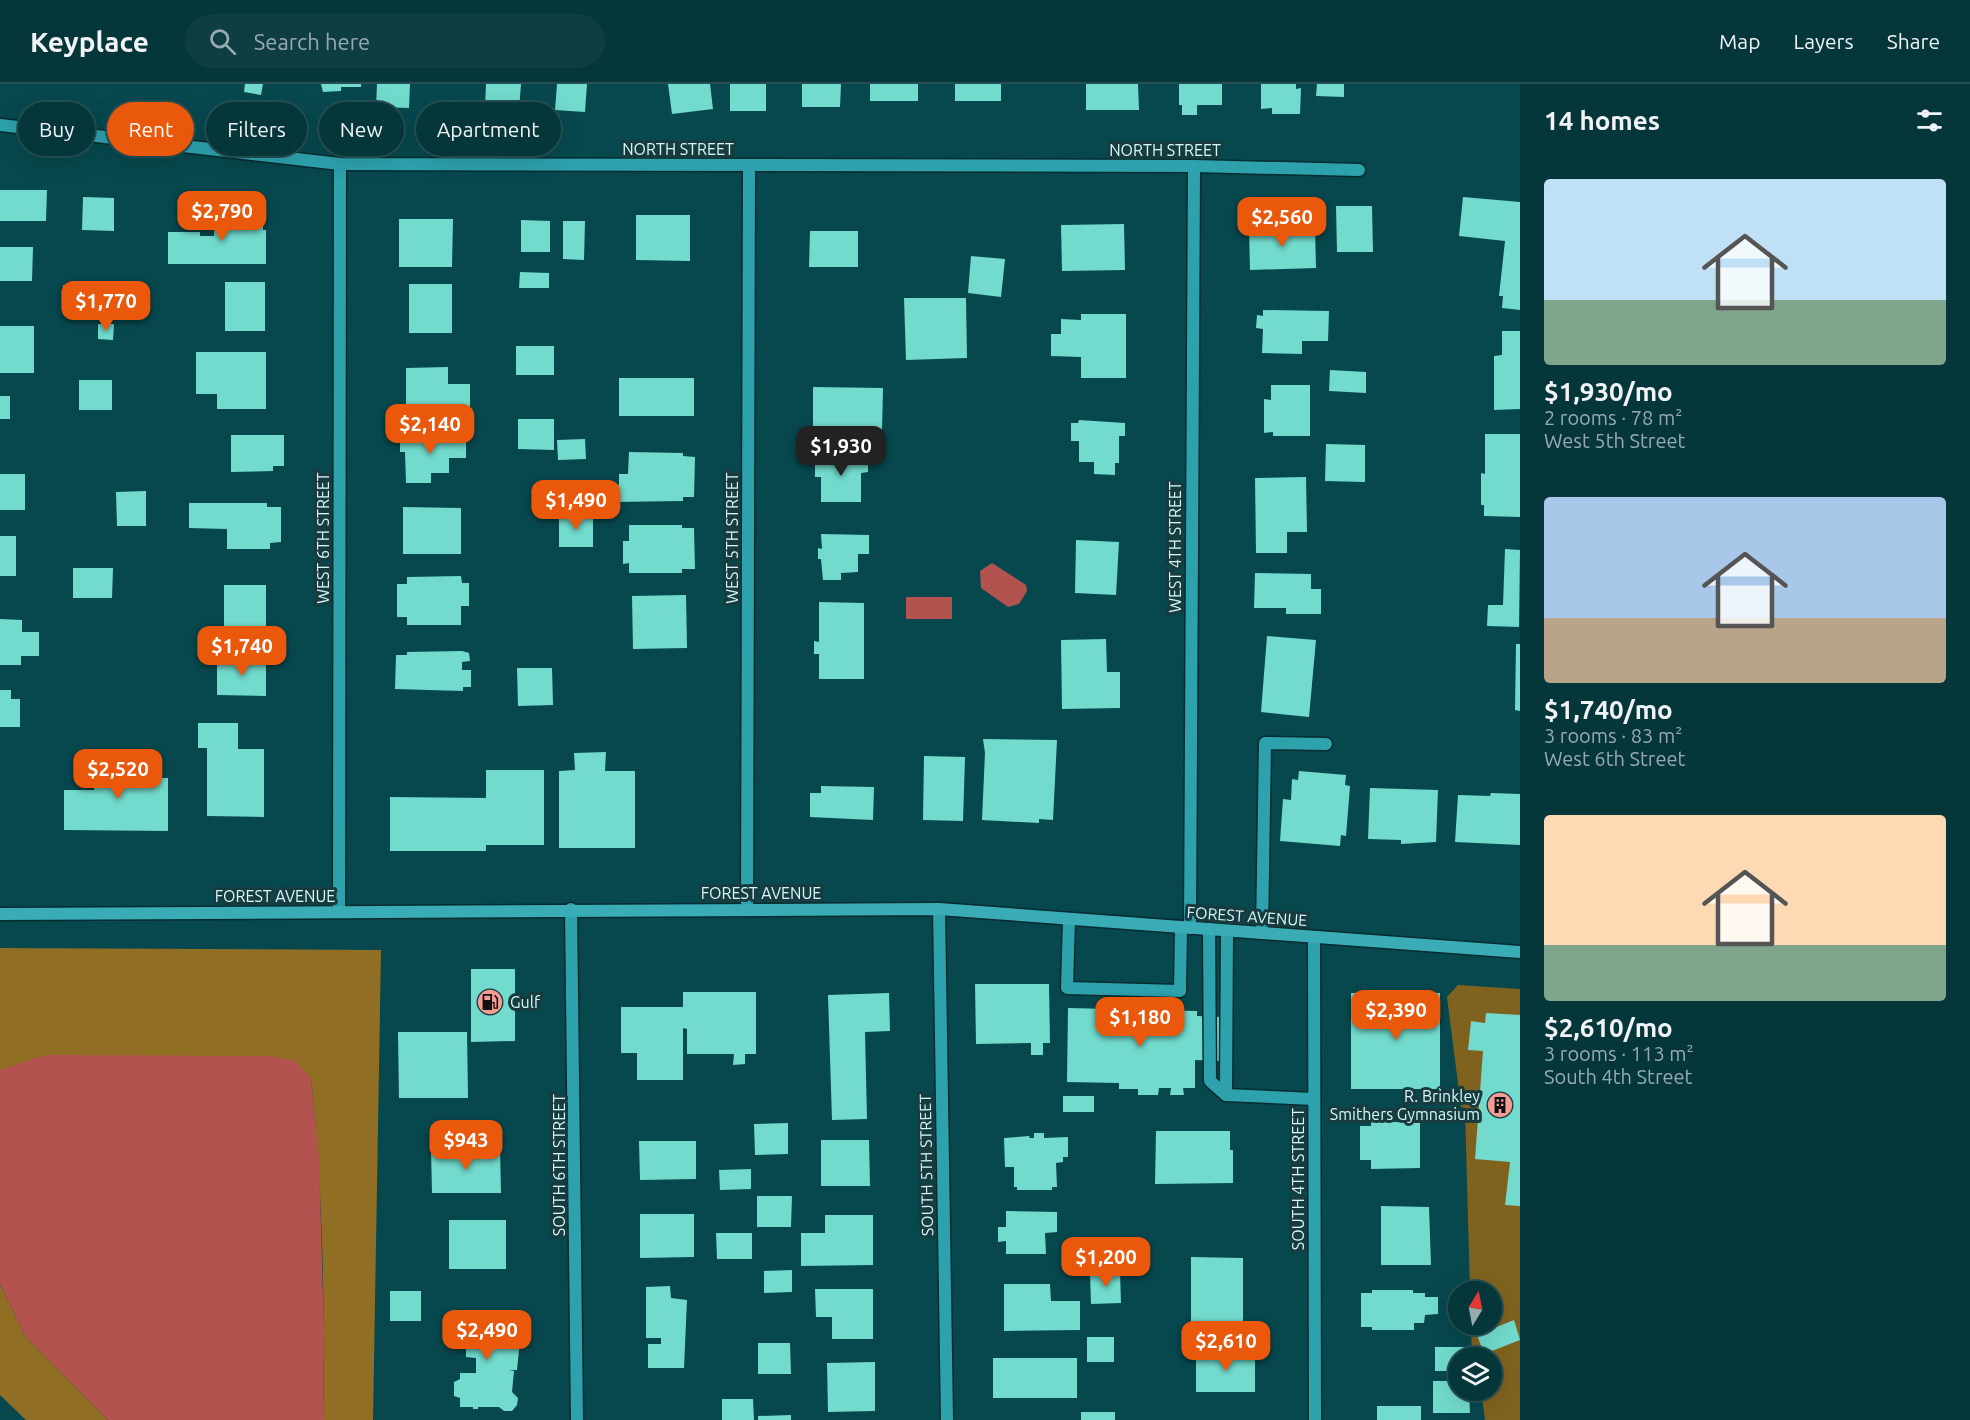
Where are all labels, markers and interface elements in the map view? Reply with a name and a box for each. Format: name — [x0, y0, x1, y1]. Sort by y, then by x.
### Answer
search box — [185, 14, 605, 68]
icon: search — [206, 25, 239, 58]
text: Keyplace — [30, 26, 149, 57]
text: Search here — [254, 29, 370, 54]
text: Map — [1719, 29, 1760, 53]
text: Layers — [1793, 29, 1854, 53]
text: Share — [1887, 29, 1940, 53]
chip: Buy — [18, 102, 95, 156]
chip: Rent — [107, 102, 194, 156]
chip: Filters — [206, 102, 307, 156]
chip: New — [319, 102, 404, 156]
chip: Apartment — [416, 102, 561, 156]
icon: filters — [1913, 104, 1946, 137]
text: 14 homes — [1544, 106, 1660, 135]
street label: NORTH STREET — [622, 140, 734, 158]
street label: NORTH STREET — [1109, 141, 1221, 159]
pin: $2,790 — [173, 191, 271, 242]
pin: $2,560 — [1233, 197, 1331, 248]
text: $2,790 — [191, 199, 253, 222]
text: $2,560 — [1251, 205, 1313, 228]
icon: home — [1691, 218, 1799, 326]
pin: $1,770 — [57, 281, 155, 332]
text: $1,770 — [75, 289, 137, 312]
text: $1,930/mo — [1544, 377, 1673, 406]
pin: $2,140 — [381, 404, 479, 455]
text: 2 rooms · 78 m² — [1544, 406, 1682, 429]
text: $2,140 — [399, 412, 461, 435]
pin: $1,930 — [792, 426, 890, 477]
text: West 5th Street — [1544, 429, 1685, 452]
text: $1,930 — [810, 434, 872, 457]
street label: WEST 6TH STREET — [314, 472, 332, 604]
street label: WEST 5TH STREET — [723, 472, 741, 604]
pin: $1,490 — [527, 480, 625, 531]
street label: WEST 4TH STREET — [1166, 481, 1184, 613]
text: $1,490 — [545, 488, 607, 511]
icon: home — [1691, 536, 1799, 644]
pin: $1,740 — [193, 626, 291, 677]
text: $1,740 — [211, 634, 273, 657]
text: $1,740/mo — [1544, 695, 1673, 724]
text: 3 rooms · 83 m² — [1544, 724, 1682, 747]
text: West 6th Street — [1544, 747, 1685, 770]
pin: $2,520 — [69, 749, 167, 800]
text: $2,520 — [87, 757, 149, 780]
icon: home — [1691, 854, 1799, 962]
street label: FOREST AVENUE — [701, 884, 821, 902]
street label: FOREST AVENUE — [215, 887, 335, 905]
street label: FOREST AVENUE — [1186, 903, 1308, 929]
fuel station icon: Gulf — [475, 987, 505, 1017]
pin: $2,390 — [1347, 990, 1445, 1041]
place label: Gulf — [510, 993, 541, 1011]
pin: $1,180 — [1091, 997, 1189, 1048]
text: $2,390 — [1365, 998, 1427, 1021]
text: $1,180 — [1109, 1005, 1171, 1028]
text: $2,610/mo — [1544, 1013, 1673, 1042]
text: 3 rooms · 113 m² — [1544, 1042, 1694, 1065]
text: South 4th Street — [1544, 1065, 1692, 1088]
place label: R. Brinkley Smithers Gymnasium — [1330, 1087, 1480, 1123]
building icon: R. Brinkley Smithers Gymnasium — [1485, 1090, 1515, 1120]
street label: SOUTH 6TH STREET — [550, 1094, 568, 1236]
street label: SOUTH 5TH STREET — [916, 1094, 936, 1236]
street label: SOUTH 4TH STREET — [1289, 1108, 1307, 1250]
pin: $943 — [430, 1120, 502, 1171]
text: $943 — [443, 1128, 489, 1151]
pin: $1,200 — [1057, 1237, 1155, 1288]
text: $1,200 — [1075, 1245, 1137, 1268]
north arrow — [1448, 1281, 1502, 1335]
map controls — [1448, 1281, 1502, 1401]
pin: $2,490 — [438, 1310, 536, 1361]
text: $2,490 — [456, 1318, 518, 1341]
pin: $2,610 — [1177, 1321, 1275, 1372]
text: $2,610 — [1195, 1329, 1257, 1352]
button: layers — [1448, 1347, 1502, 1401]

